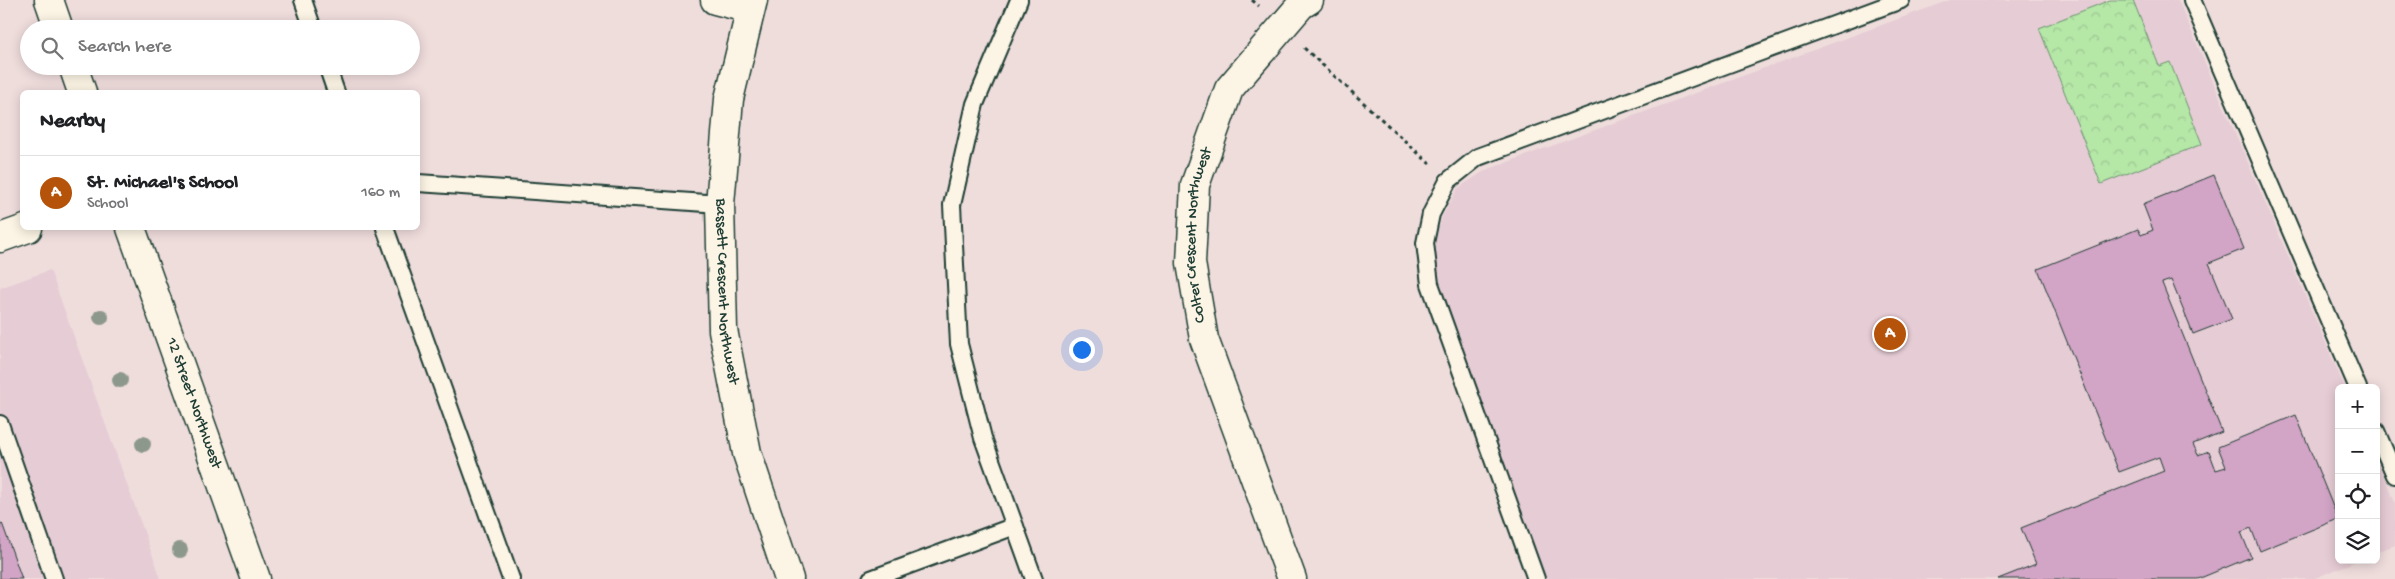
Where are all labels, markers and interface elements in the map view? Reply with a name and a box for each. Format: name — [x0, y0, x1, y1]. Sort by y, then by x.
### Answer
search box — [20, 20, 420, 75]
icon: search — [38, 34, 66, 62]
text: Search here — [78, 36, 172, 59]
text: Nearby — [40, 110, 105, 135]
street label: Colter Crescent Northwest — [1181, 144, 1217, 324]
text: St. Michael's School — [87, 172, 238, 195]
text: A — [51, 184, 61, 203]
text: 160 m — [361, 184, 400, 203]
text: School — [87, 195, 129, 214]
street label: Bassett Crescent Northwest — [710, 197, 743, 387]
pin: A — [1874, 315, 1906, 353]
street label: 12 Street Northwest — [161, 334, 226, 472]
your location — [1069, 337, 1095, 363]
map controls — [2335, 384, 2380, 564]
button: + — [2335, 384, 2380, 429]
button: − — [2335, 429, 2380, 474]
button: locate — [2335, 474, 2380, 519]
button: layers — [2335, 519, 2380, 564]

